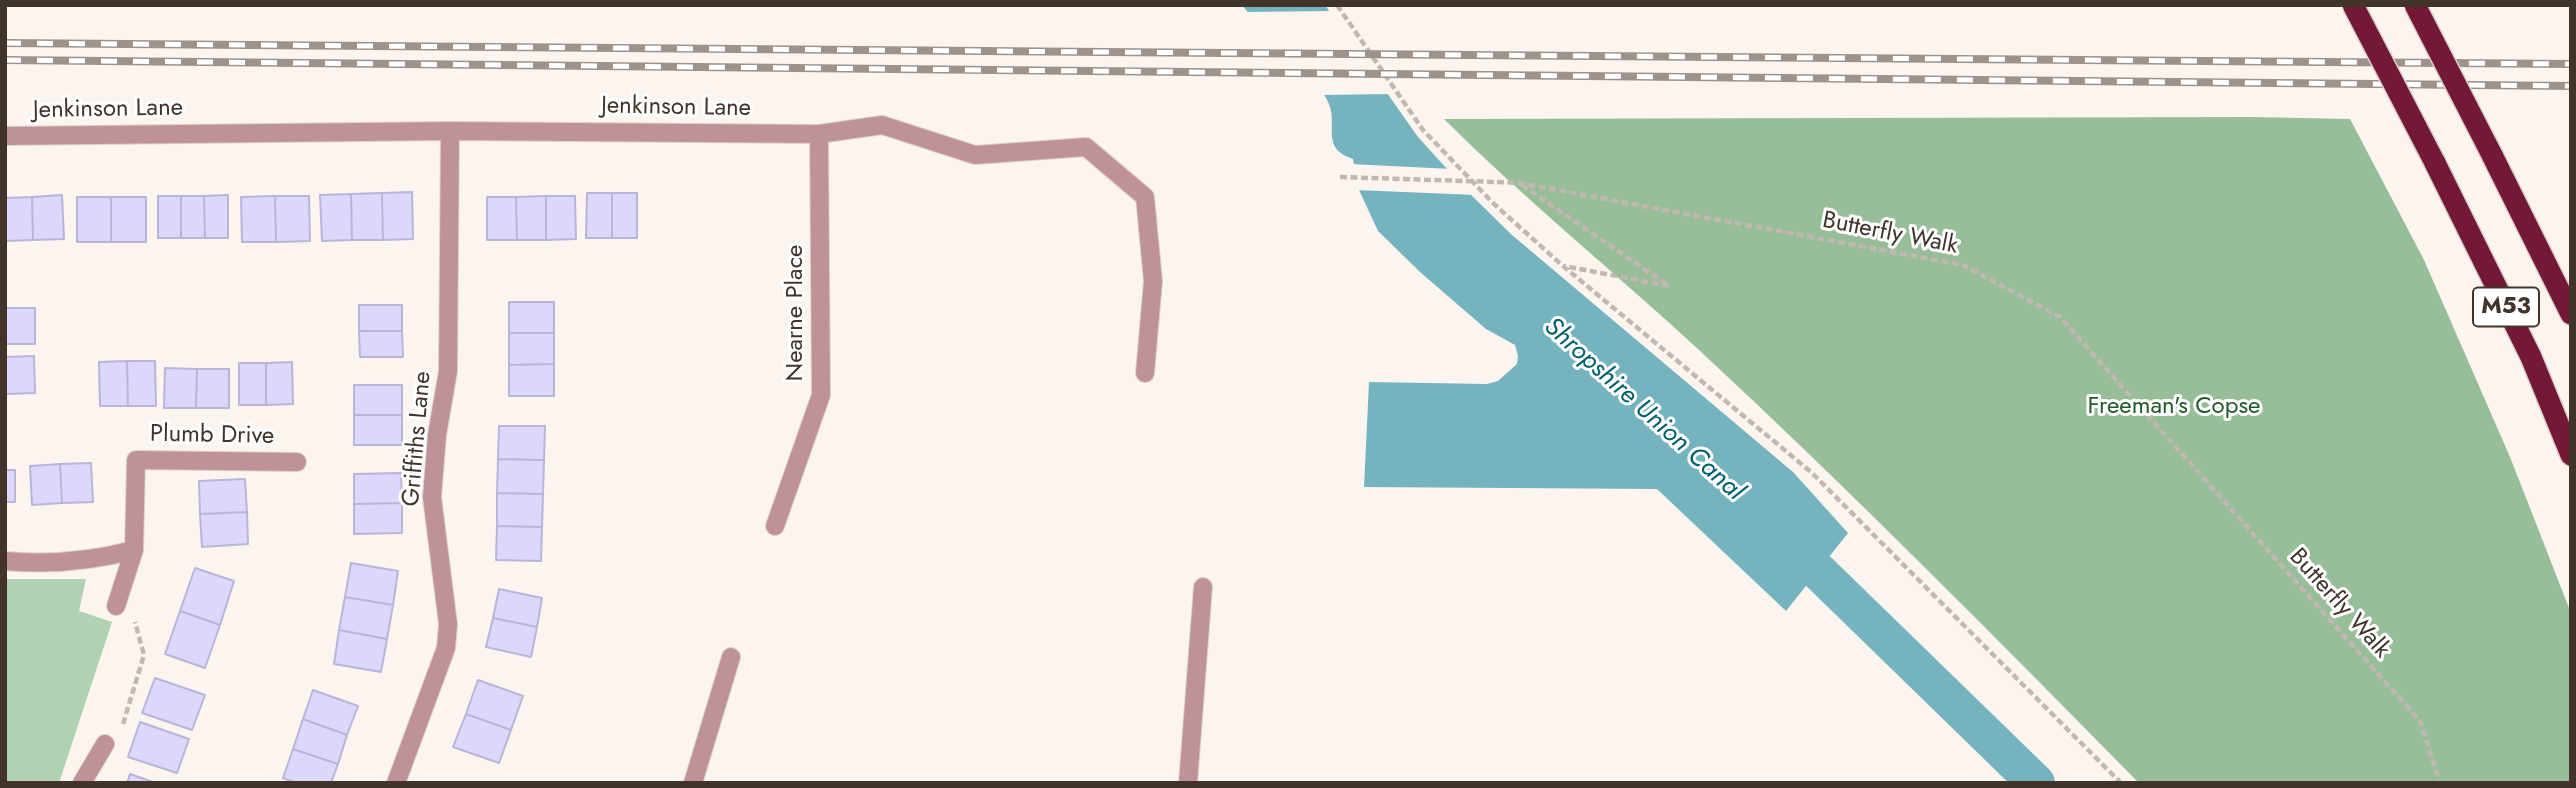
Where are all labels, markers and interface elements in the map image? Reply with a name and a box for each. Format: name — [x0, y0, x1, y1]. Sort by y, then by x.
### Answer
street label: Jenkinson Lane — [601, 92, 751, 124]
street label: Jenkinson Lane — [33, 94, 183, 126]
street label: Butterfly Walk — [1820, 207, 1960, 261]
street label: Nearne Place — [782, 245, 810, 381]
road number: M53 — [2473, 288, 2539, 326]
water label: Shropshire Union Canal — [1537, 312, 1749, 508]
street label: Griffiths Lane — [398, 370, 438, 508]
park label: Freeman's Copse — [2088, 393, 2260, 421]
street label: Plumb Drive — [150, 421, 274, 451]
street label: Butterfly Walk — [2282, 543, 2396, 665]

